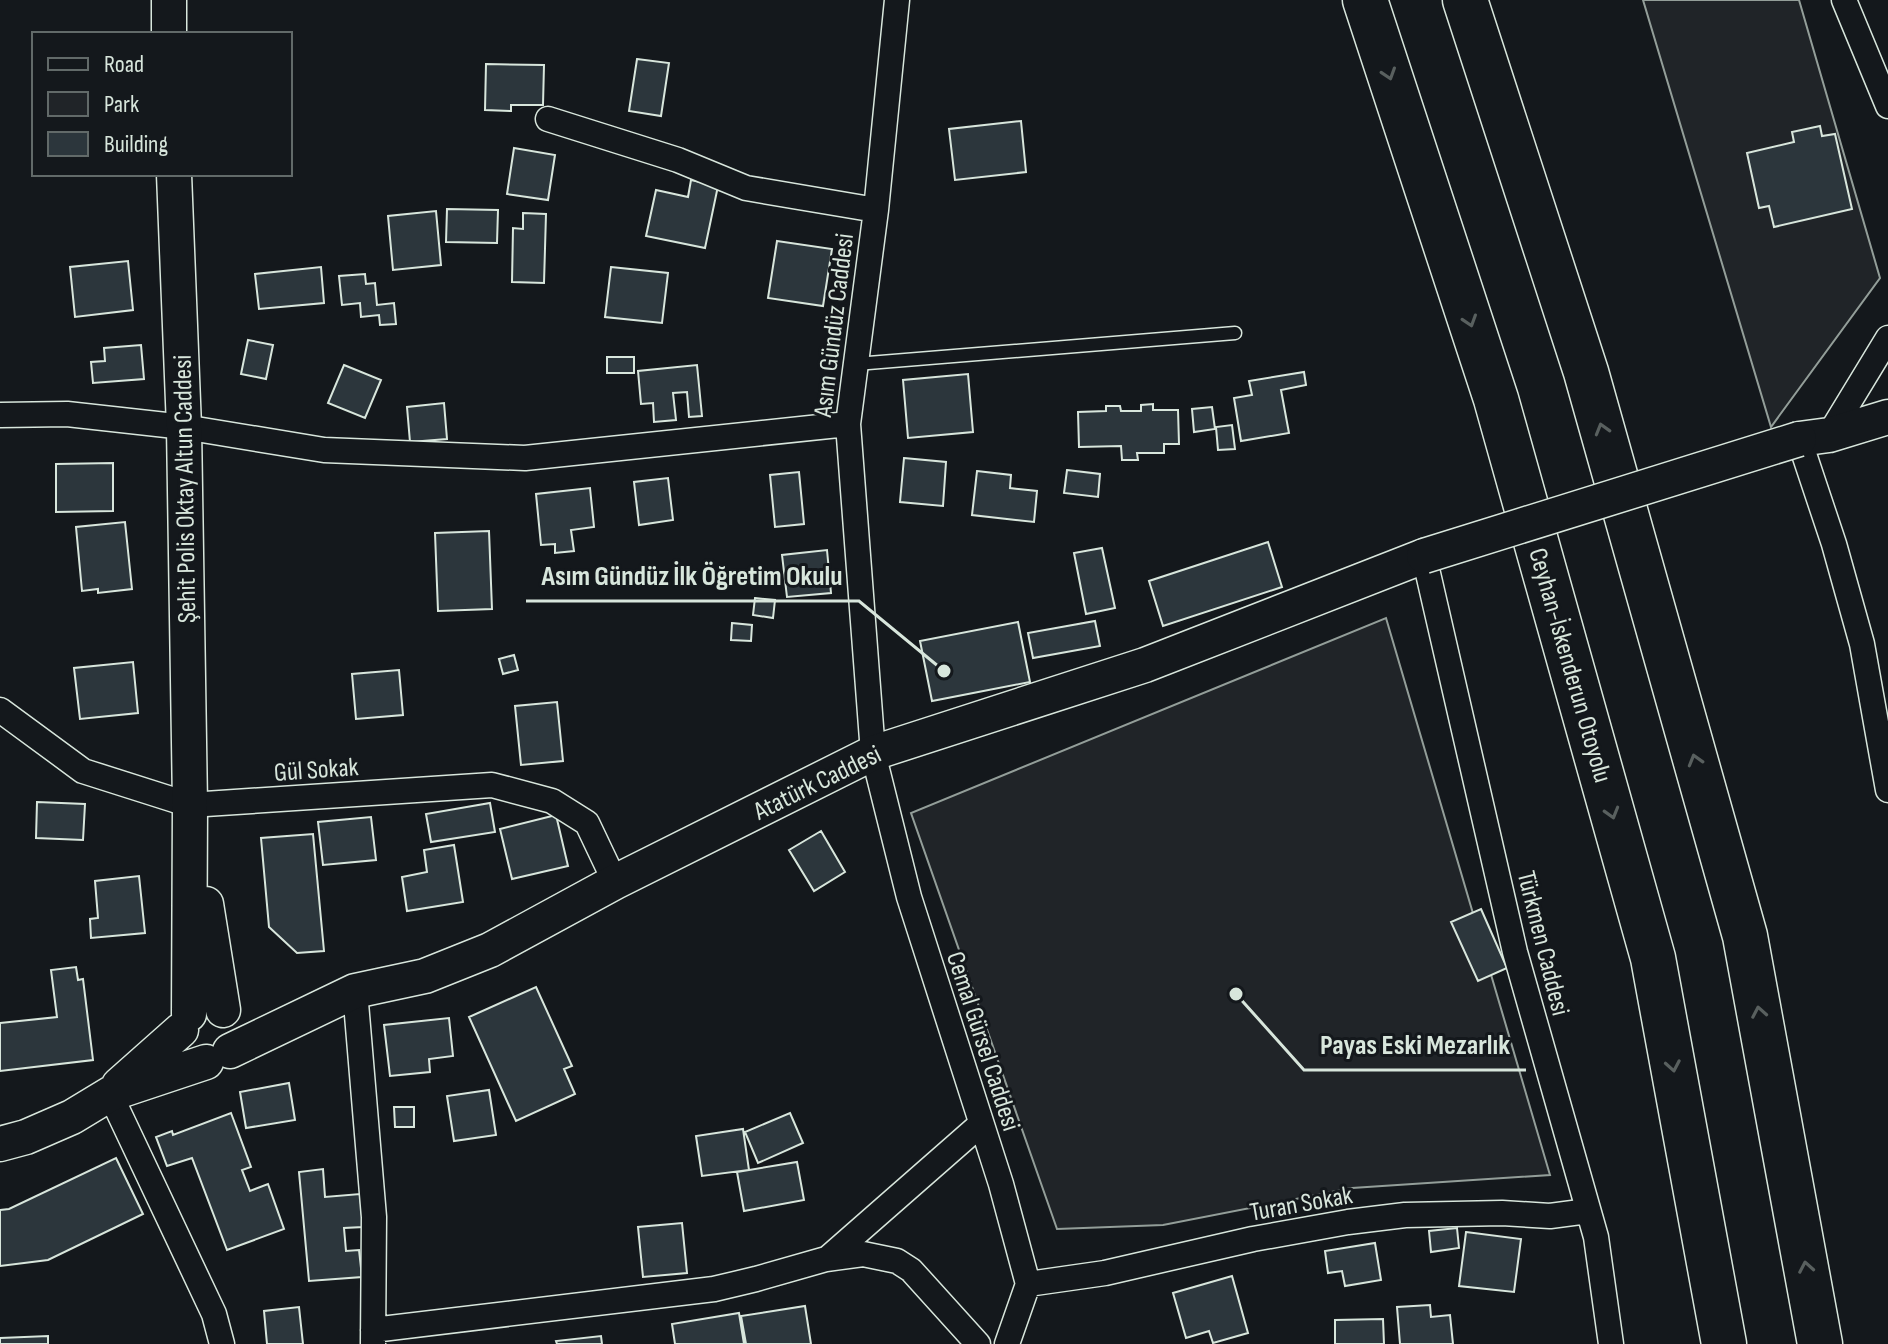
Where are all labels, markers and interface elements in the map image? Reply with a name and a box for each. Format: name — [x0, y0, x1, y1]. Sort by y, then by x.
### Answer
legend — [32, 32, 292, 176]
text: Road — [104, 50, 144, 79]
one-way arrow — [1380, 66, 1396, 80]
text: Park — [104, 90, 139, 119]
text: Building — [104, 130, 168, 159]
street label: Asım Gündüz Caddesi — [808, 232, 861, 420]
one-way arrow — [1461, 314, 1477, 328]
street label: Şehit Polis Oktay Altun Caddesi — [168, 354, 203, 623]
one-way arrow — [1595, 422, 1611, 436]
street label: Ceyhan-İskenderun Otoyolu — [1521, 545, 1618, 786]
callout: Asım Gündüz İlk Öğretim Okulu — [526, 549, 859, 601]
text: Asım Gündüz İlk Öğretim Okulu — [541, 560, 842, 593]
street label: Atatürk Caddesi — [748, 739, 886, 828]
street label: Gül Sokak — [273, 752, 359, 789]
one-way arrow — [1688, 753, 1705, 767]
one-way arrow — [1603, 806, 1619, 820]
street label: Türkmen Caddesi — [1510, 868, 1575, 1019]
street label: Cemal Gürsel Caddesi — [939, 948, 1026, 1135]
one-way arrow — [1751, 1005, 1768, 1019]
callout: Payas Eski Mezarlık — [1304, 1018, 1526, 1070]
text: Payas Eski Mezarlık — [1320, 1029, 1510, 1062]
one-way arrow — [1663, 1059, 1680, 1072]
street label: Turan Sokak — [1248, 1180, 1355, 1229]
one-way arrow — [1798, 1261, 1815, 1274]

